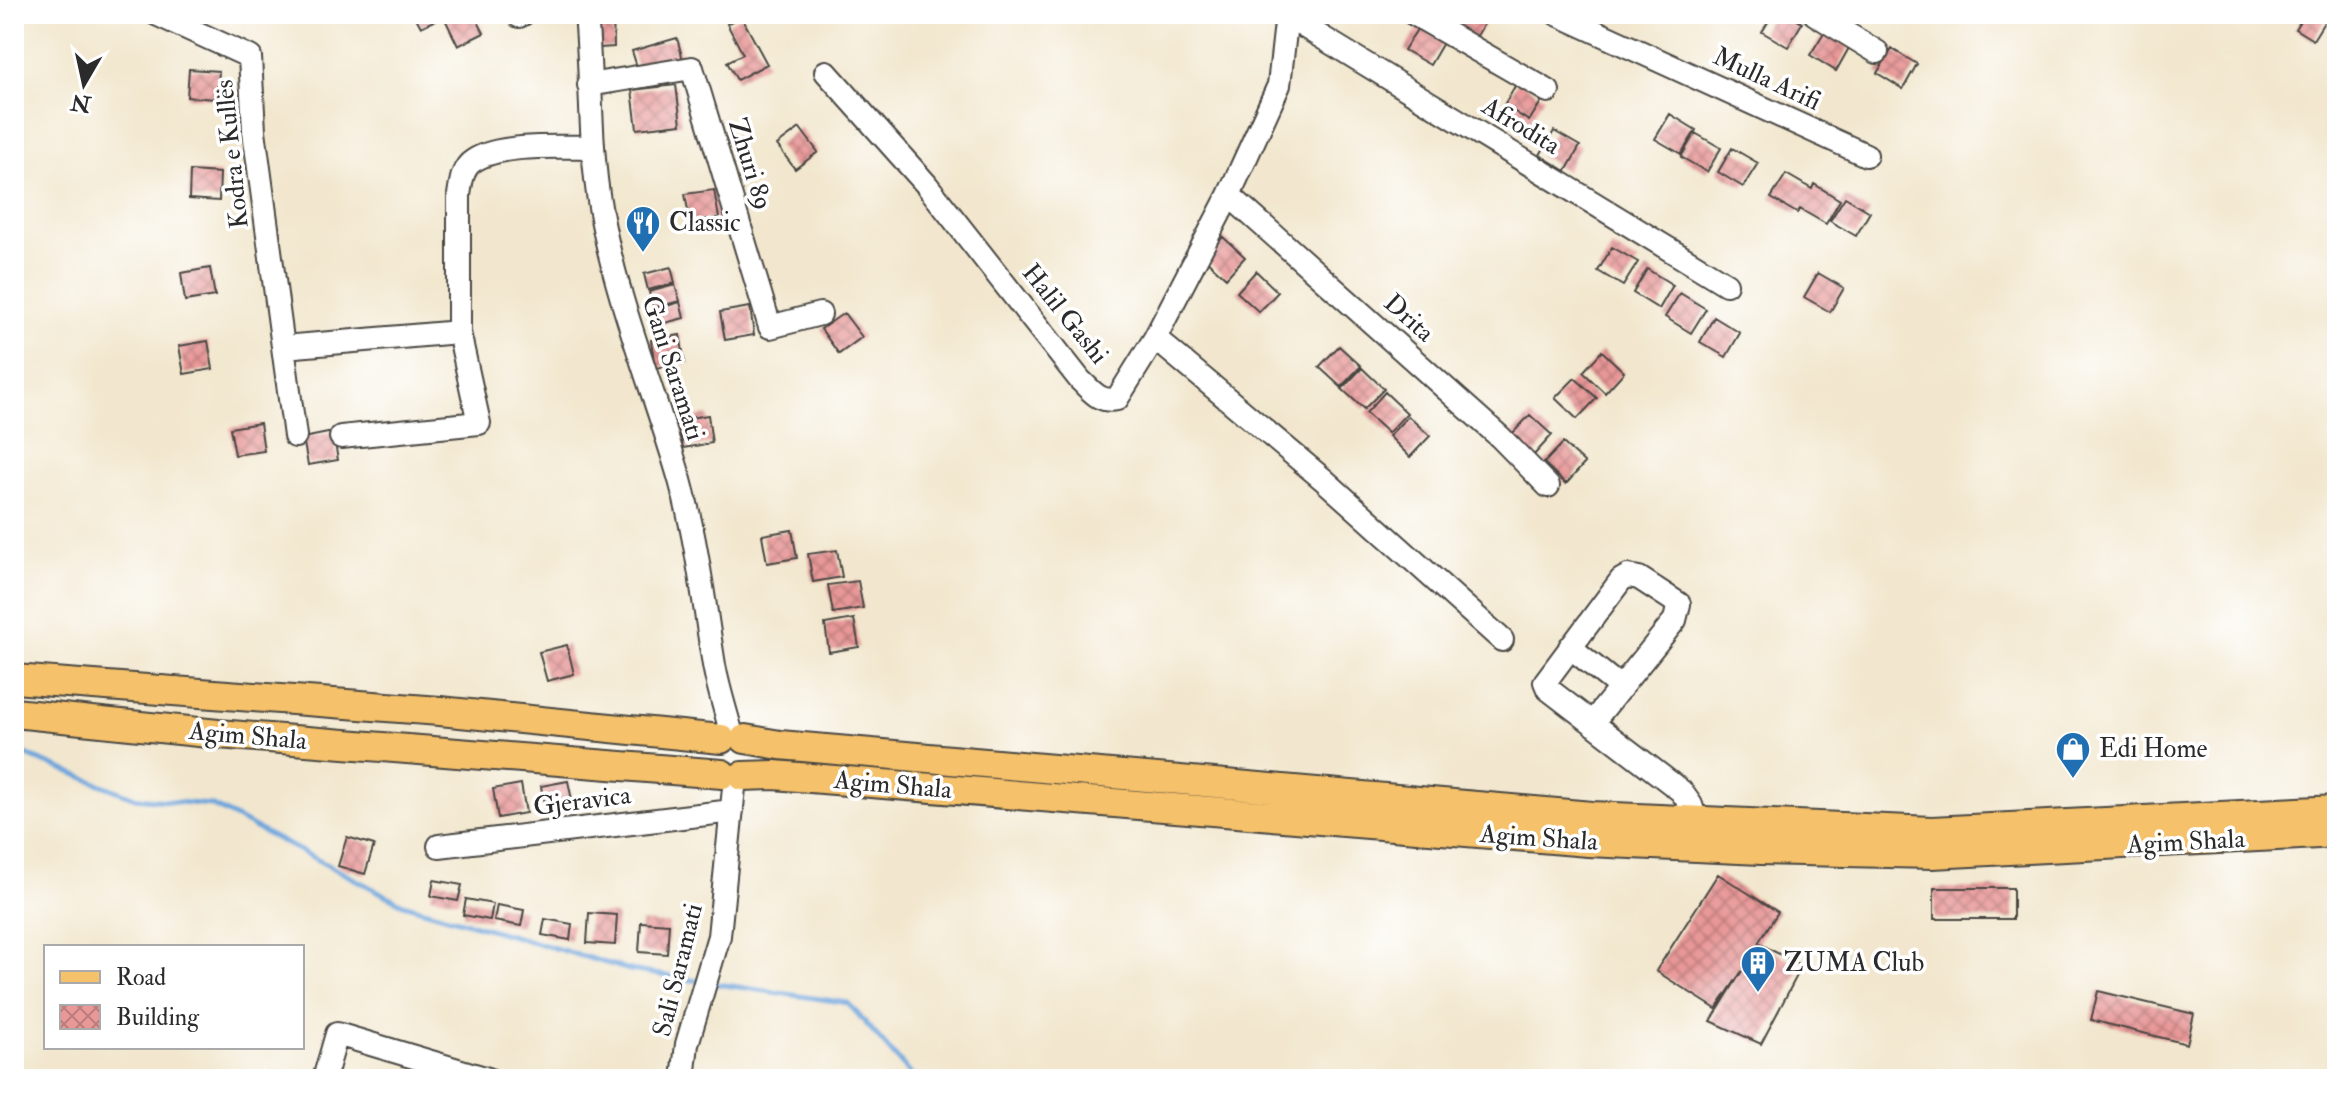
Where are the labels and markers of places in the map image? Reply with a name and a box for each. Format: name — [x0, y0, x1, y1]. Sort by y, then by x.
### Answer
restaurant icon: Classic — [624, 204, 662, 254]
place label: Classic — [669, 207, 741, 239]
shop icon: Edi Home — [2054, 730, 2092, 780]
place label: Edi Home — [2099, 733, 2207, 765]
building icon: ZUMA Club — [1739, 944, 1777, 994]
place label: ZUMA Club — [1784, 947, 1924, 979]

